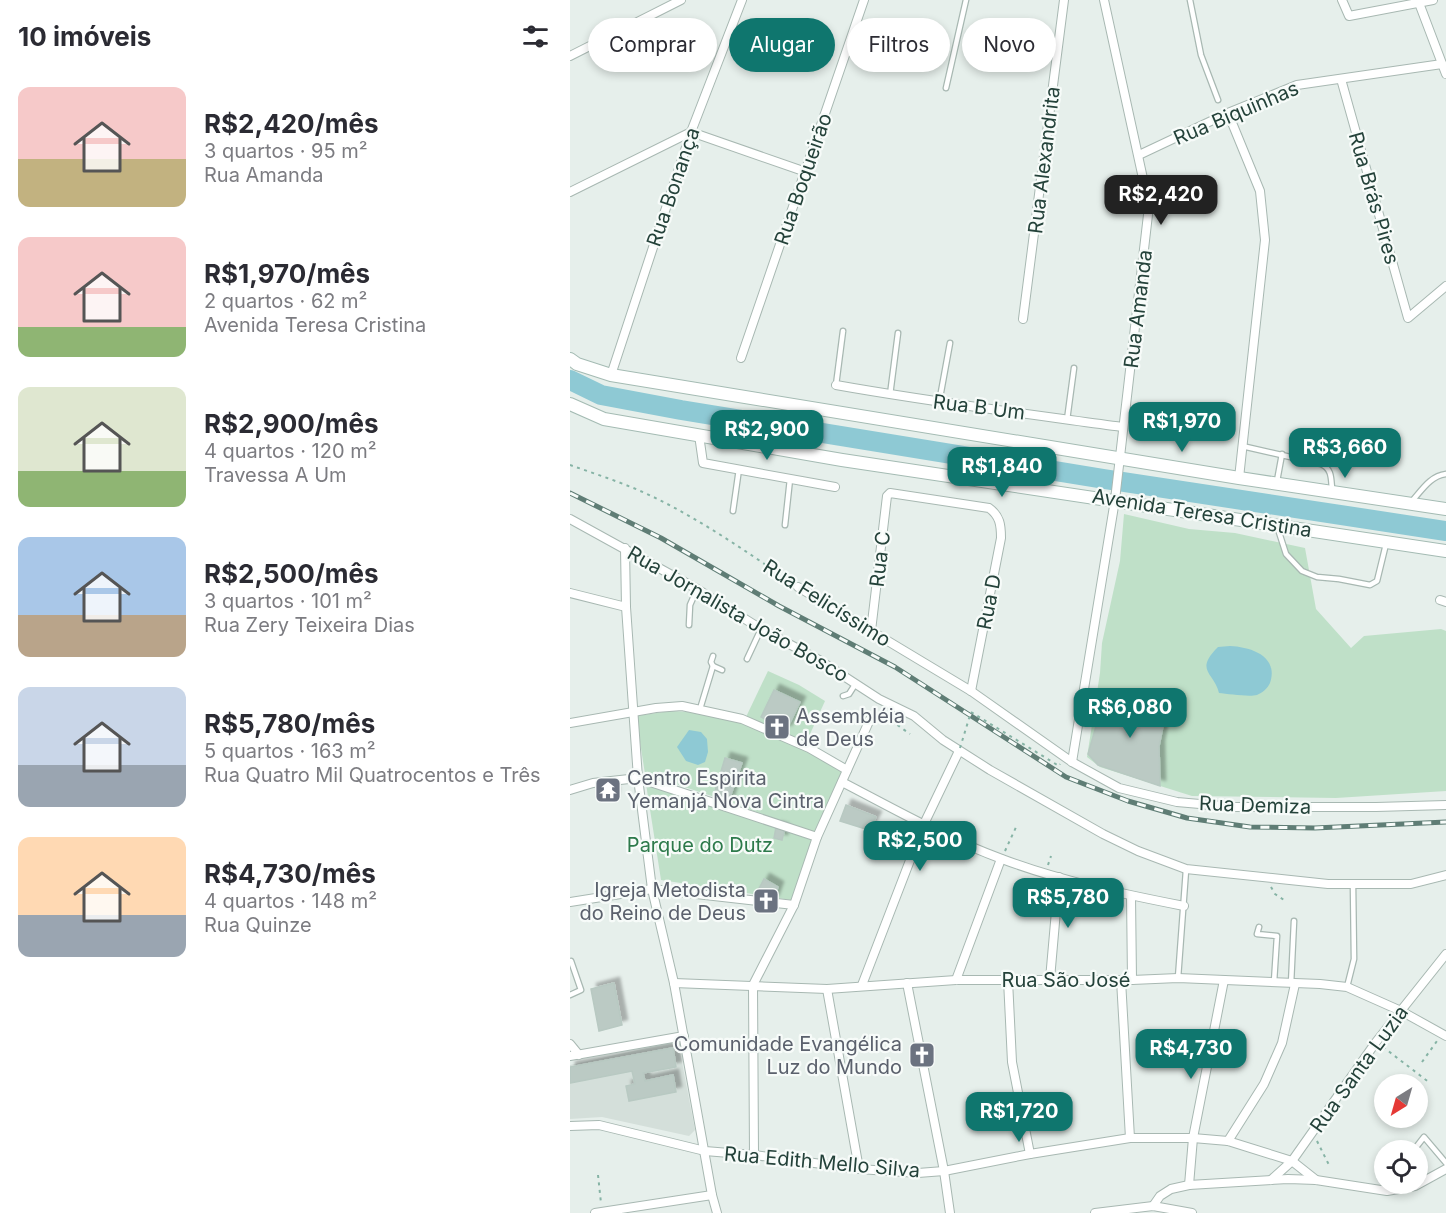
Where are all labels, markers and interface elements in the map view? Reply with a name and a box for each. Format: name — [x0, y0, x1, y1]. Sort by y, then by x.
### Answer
chip: Comprar — [588, 18, 717, 72]
chip: Alugar — [729, 18, 835, 72]
chip: Filtros — [847, 18, 950, 72]
chip: Novo — [962, 18, 1056, 72]
icon: filters — [519, 20, 552, 53]
text: 10 imóveis — [18, 21, 151, 52]
street label: Rua Biquinhas — [1170, 76, 1302, 150]
street label: Rua Alexandrita — [1023, 85, 1065, 235]
text: R$2,420/mês — [204, 108, 379, 139]
street label: Rua Boqueirão — [769, 110, 837, 248]
icon: home — [66, 111, 138, 183]
street label: Rua Bonança — [641, 124, 705, 250]
street label: Rua Brás Pires — [1344, 129, 1404, 267]
text: 3 quartos · 95 m² — [204, 139, 368, 163]
text: Rua Amanda — [204, 163, 323, 187]
pin: R$2,420 — [1106, 175, 1216, 226]
text: R$2,420 — [1118, 182, 1204, 206]
street label: Rua Amanda — [1119, 248, 1157, 370]
text: R$1,970/mês — [204, 258, 370, 289]
icon: home — [66, 261, 138, 333]
text: 2 quartos · 62 m² — [204, 289, 367, 313]
text: Avenida Teresa Cristina — [204, 313, 426, 337]
street label: Rua B Um — [932, 389, 1026, 425]
pin: R$1,970 — [1127, 402, 1237, 453]
text: R$2,900/mês — [204, 408, 379, 439]
text: R$1,970 — [1143, 409, 1221, 433]
pin: R$2,900 — [712, 410, 822, 461]
icon: home — [66, 411, 138, 483]
text: R$2,900 — [724, 417, 810, 441]
pin: R$3,660 — [1290, 428, 1400, 479]
text: R$3,660 — [1303, 435, 1387, 459]
text: 4 quartos · 120 m² — [204, 439, 377, 463]
pin: R$1,840 — [947, 447, 1057, 498]
text: R$1,840 — [962, 454, 1043, 478]
text: Travessa A Um — [204, 463, 347, 487]
street label: Avenida Teresa Cristina — [1090, 484, 1314, 542]
street label: Rua C — [865, 530, 895, 588]
street label: Rua Jornalista João Bosco — [623, 541, 853, 687]
street label: Rua Felicíssimo — [759, 554, 895, 652]
text: R$2,500/mês — [204, 558, 379, 589]
icon: home — [66, 561, 138, 633]
street label: Rua D — [972, 572, 1006, 632]
text: 3 quartos · 101 m² — [204, 589, 372, 613]
text: Rua Zery Teixeira Dias — [204, 613, 415, 637]
pin: R$6,080 — [1075, 688, 1185, 739]
text: R$6,080 — [1088, 695, 1172, 719]
place label: Assembléia de Deus — [796, 704, 905, 751]
text: R$5,780/mês — [204, 708, 375, 739]
icon: home — [66, 711, 138, 783]
church icon: Assembléia de Deus — [762, 712, 792, 742]
text: 5 quartos · 163 m² — [204, 739, 376, 763]
text: Rua Quatro Mil Quatrocentos e Três — [204, 763, 541, 787]
place label: Centro Espirita Yemanjá Nova Cintra — [627, 766, 824, 813]
temple icon: Centro Espirita Yemanjá Nova Cintra — [593, 775, 623, 805]
street label: Rua Demiza — [1198, 791, 1312, 819]
pin: R$2,500 — [865, 821, 975, 872]
text: R$2,500 — [877, 828, 963, 852]
park label: Parque do Dutz — [627, 833, 773, 857]
text: R$4,730/mês — [204, 858, 376, 889]
icon: home — [66, 861, 138, 933]
place label: Igreja Metodista do Reino de Deus — [580, 878, 746, 925]
pin: R$5,780 — [1013, 878, 1123, 929]
text: R$5,780 — [1027, 885, 1109, 909]
church icon: Igreja Metodista do Reino de Deus — [751, 886, 781, 916]
text: 4 quartos · 148 m² — [204, 889, 377, 913]
text: Rua Quinze — [204, 913, 312, 937]
street label: Rua São José — [1002, 968, 1130, 992]
street label: Rua Santa Luzia — [1305, 1001, 1413, 1137]
pin: R$4,730 — [1136, 1029, 1246, 1080]
place label: Comunidade Evangélica Luz do Mundo — [674, 1032, 902, 1079]
text: R$4,730 — [1150, 1036, 1232, 1060]
church icon: Comunidade Evangélica Luz do Mundo — [907, 1040, 937, 1070]
north arrow — [1374, 1074, 1428, 1128]
map controls — [1374, 1074, 1428, 1194]
pin: R$1,720 — [964, 1092, 1074, 1143]
text: R$1,720 — [980, 1099, 1058, 1123]
button: locate — [1374, 1140, 1428, 1194]
street label: Rua Edith Mello Silva — [723, 1141, 921, 1183]

